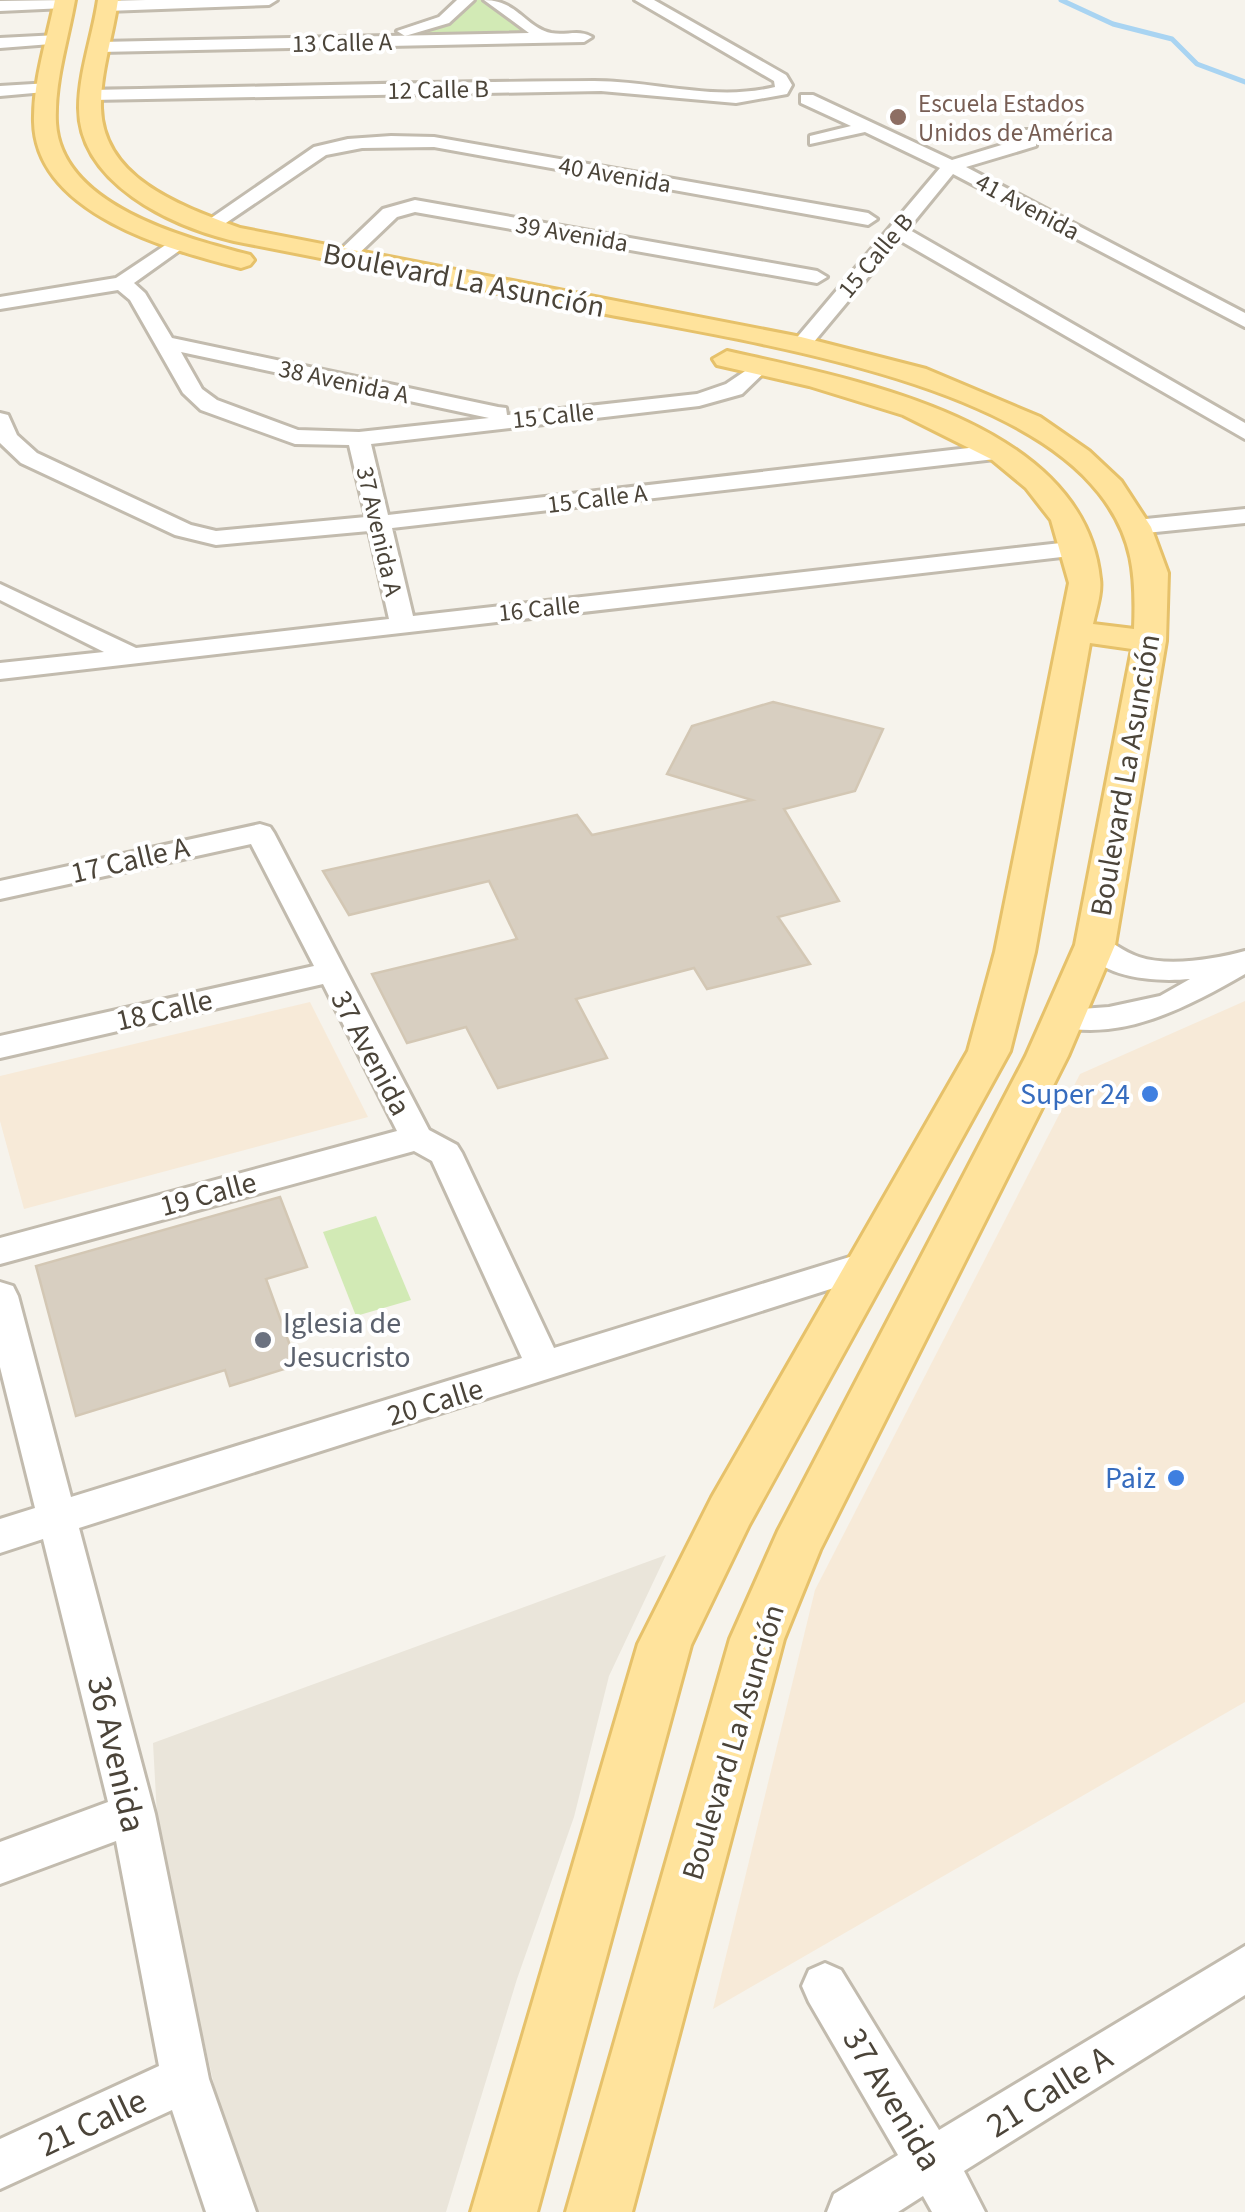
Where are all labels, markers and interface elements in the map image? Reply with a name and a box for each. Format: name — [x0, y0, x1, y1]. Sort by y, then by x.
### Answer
street label: 13 Calle A — [291, 24, 393, 62]
street label: 12 Calle B — [387, 71, 489, 109]
place label: Escuela Estados Unidos de América — [918, 86, 1113, 151]
marker: Escuela Estados Unidos de América — [887, 106, 909, 128]
street label: 40 Avenida — [556, 147, 674, 203]
street label: 41 Avenida — [969, 164, 1086, 249]
street label: 15 Calle B — [829, 205, 922, 306]
street label: 39 Avenida — [513, 206, 631, 262]
street label: Boulevard La Asunción — [319, 232, 608, 329]
street label: 38 Avenida A — [275, 351, 413, 413]
street label: 15 Calle — [511, 394, 596, 438]
street label: 37 Avenida A — [347, 463, 412, 600]
street label: 15 Calle A — [545, 475, 650, 523]
street label: 16 Calle — [497, 587, 582, 631]
street label: Boulevard La Asunción — [1079, 631, 1171, 920]
street label: 17 Calle A — [67, 826, 194, 895]
street label: 18 Calle — [111, 978, 217, 1042]
street label: 37 Avenida — [320, 983, 422, 1123]
place label: Super 24 — [1020, 1073, 1130, 1116]
marker: Super 24 — [1139, 1083, 1161, 1105]
street label: 19 Calle — [155, 1161, 261, 1228]
place label: Iglesia de Jesucristo — [283, 1302, 411, 1379]
marker: Iglesia de Jesucristo — [252, 1329, 274, 1351]
street label: 20 Calle — [382, 1368, 488, 1437]
place label: Paiz — [1105, 1457, 1156, 1500]
marker: Paiz — [1165, 1467, 1187, 1489]
street label: Boulevard La Asunción — [671, 1599, 796, 1885]
street label: 36 Avenida — [74, 1671, 158, 1837]
street label: 37 Avenida — [830, 2019, 955, 2181]
street label: 21 Calle A — [977, 2033, 1122, 2150]
street label: 21 Calle — [30, 2076, 155, 2170]

